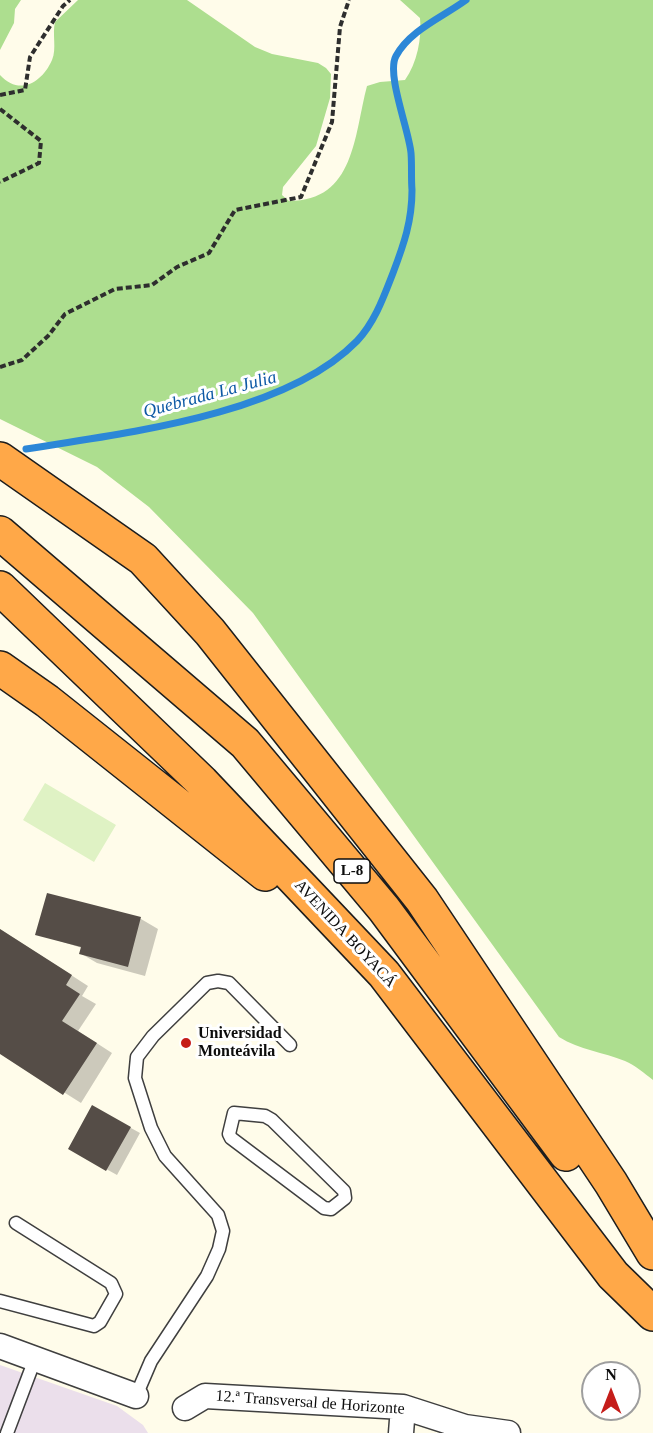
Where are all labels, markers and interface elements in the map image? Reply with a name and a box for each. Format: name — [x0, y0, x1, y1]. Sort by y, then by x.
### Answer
water label: Quebrada La Julia — [141, 367, 279, 423]
road number: L-8 — [334, 859, 370, 883]
street label: AVENIDA BOYACÁ — [290, 876, 400, 992]
place label: Universidad Monteávila — [198, 1024, 282, 1062]
marker: Universidad Monteávila — [179, 1036, 193, 1050]
north arrow — [581, 1361, 641, 1421]
text: N — [605, 1366, 617, 1383]
street label: 12.ª Transversal de Horizonte — [215, 1387, 405, 1419]

